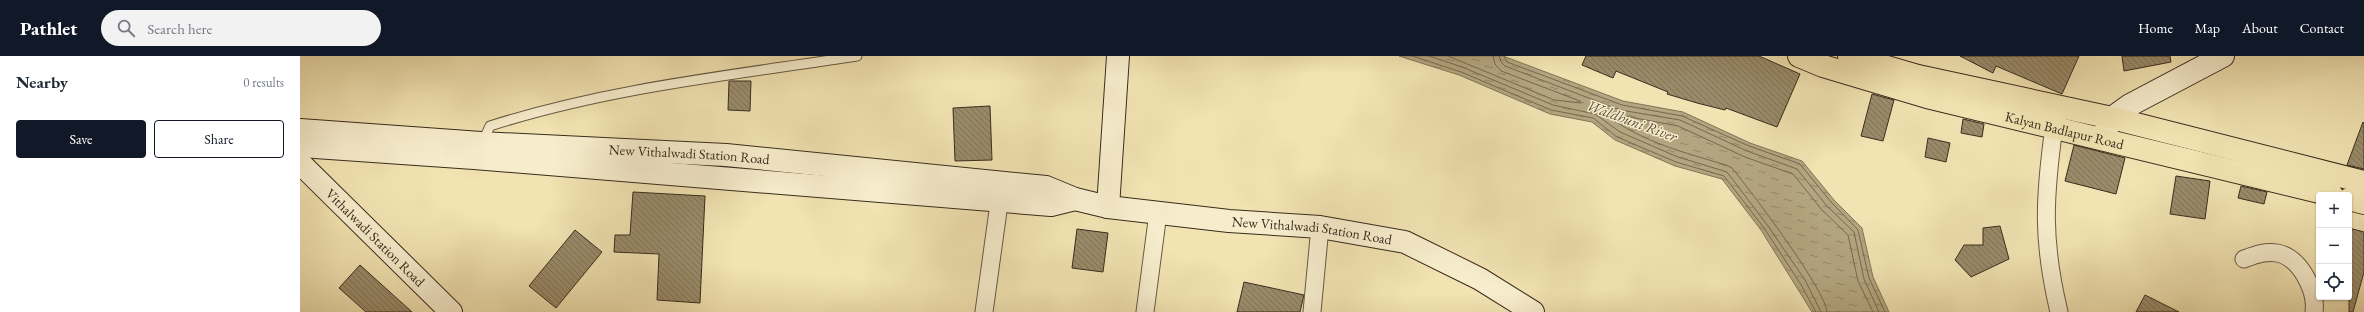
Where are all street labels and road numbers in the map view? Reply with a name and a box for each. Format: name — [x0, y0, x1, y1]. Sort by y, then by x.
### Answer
street label: Kalyan Badlapur Road — [2003, 107, 2127, 154]
street label: New Vithalwadi Station Road — [608, 140, 771, 168]
street label: Vithalwadi Station Road — [322, 185, 430, 291]
street label: New Vithalwadi Station Road — [1231, 212, 1394, 249]

